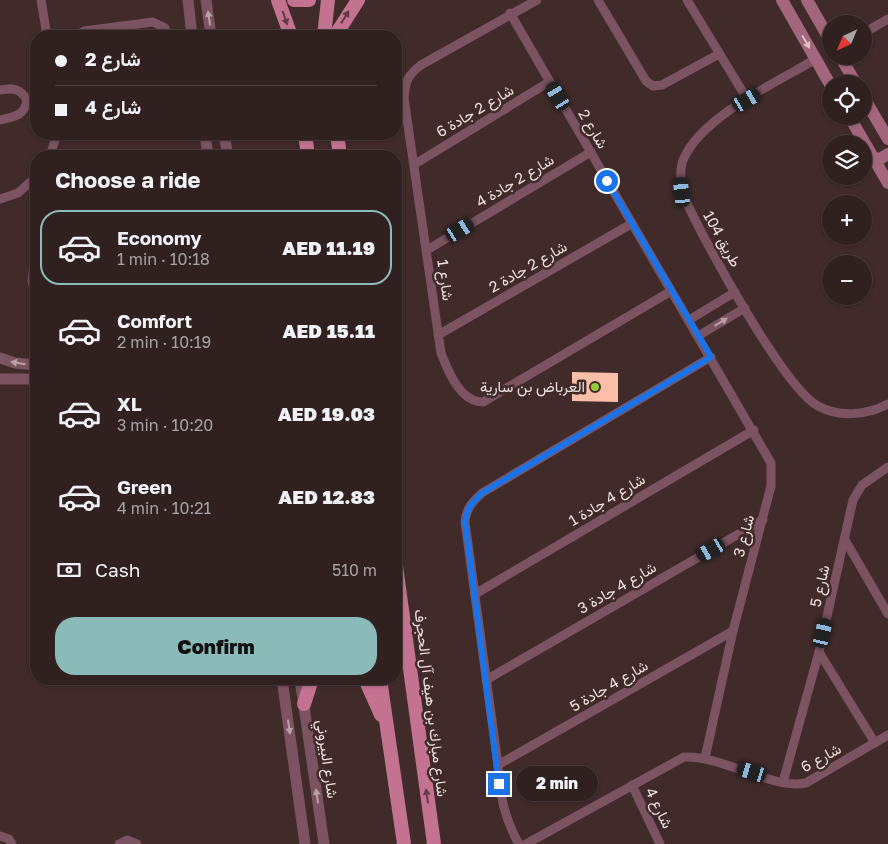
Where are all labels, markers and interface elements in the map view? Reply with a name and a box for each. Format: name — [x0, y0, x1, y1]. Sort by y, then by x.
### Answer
one-way arrow — [204, 10, 212, 26]
one-way arrow — [282, 11, 290, 26]
one-way arrow — [341, 11, 350, 24]
north arrow — [822, 15, 872, 65]
map controls — [822, 15, 872, 305]
one-way arrow — [802, 36, 811, 49]
text: شارع 2 — [85, 47, 141, 70]
button: locate — [822, 75, 872, 125]
car — [543, 79, 572, 113]
street label: شارع 2 جادة 6 — [432, 80, 518, 143]
car — [730, 86, 763, 114]
text: شارع 4 — [85, 95, 141, 118]
street label: شارع 2 — [573, 106, 613, 153]
button: layers — [822, 135, 872, 185]
street label: شارع 2 جادة 4 — [472, 150, 558, 213]
text: Choose a ride — [55, 166, 201, 193]
route start — [596, 170, 618, 192]
car — [672, 176, 691, 208]
button: + — [822, 195, 872, 245]
street label: طريق 104 — [698, 207, 746, 271]
car — [443, 216, 476, 244]
icon: car — [57, 225, 102, 270]
text: Economy — [117, 226, 202, 249]
text: AED 11.19 — [282, 236, 375, 259]
street label: شارع 2 جادة 2 — [485, 237, 571, 298]
text: 1 min · 10:18 — [117, 249, 210, 269]
button: − — [822, 255, 872, 305]
street label: شارع 1 — [431, 258, 458, 302]
icon: car — [57, 308, 102, 353]
text: Comfort — [117, 309, 192, 332]
one-way arrow — [715, 317, 728, 326]
text: AED 15.11 — [283, 319, 375, 342]
text: 2 min · 10:19 — [117, 332, 211, 352]
one-way arrow — [9, 359, 25, 367]
place label: العرباض بن سارية — [480, 377, 585, 397]
marker: العرباض بن سارية — [589, 381, 601, 393]
icon: car — [57, 391, 102, 436]
text: XL — [117, 392, 142, 415]
text: AED 19.03 — [278, 402, 375, 425]
text: 3 min · 10:20 — [117, 415, 213, 435]
street label: شارع 4 جادة 1 — [565, 469, 650, 532]
icon: car — [57, 474, 102, 519]
text: Green — [117, 475, 172, 498]
text: AED 12.83 — [278, 485, 375, 508]
text: 4 min · 10:21 — [117, 498, 211, 518]
street label: شارع 3 — [729, 513, 760, 559]
car — [694, 536, 727, 564]
icon: cash — [55, 556, 83, 584]
street label: شارع 4 جادة 3 — [574, 557, 661, 619]
text: Cash — [95, 558, 140, 581]
text: 510 m — [332, 560, 377, 580]
street label: شارع 5 — [805, 563, 836, 609]
street label: شارع مبارك بن هيف آل الحجرف — [409, 608, 452, 798]
button: Confirm — [55, 617, 377, 675]
car — [812, 617, 833, 649]
street label: شارع 4 جادة 5 — [566, 655, 653, 717]
street label: شارع البيروني — [309, 718, 342, 800]
one-way arrow — [285, 719, 293, 735]
street label: شارع 6 — [797, 739, 845, 778]
car — [735, 760, 768, 784]
callout: 2 min — [516, 766, 599, 802]
route end — [488, 773, 510, 795]
text: 2 min — [536, 773, 578, 793]
street label: شارع 4 — [640, 784, 678, 832]
one-way arrow — [313, 787, 321, 803]
one-way arrow — [423, 787, 431, 803]

